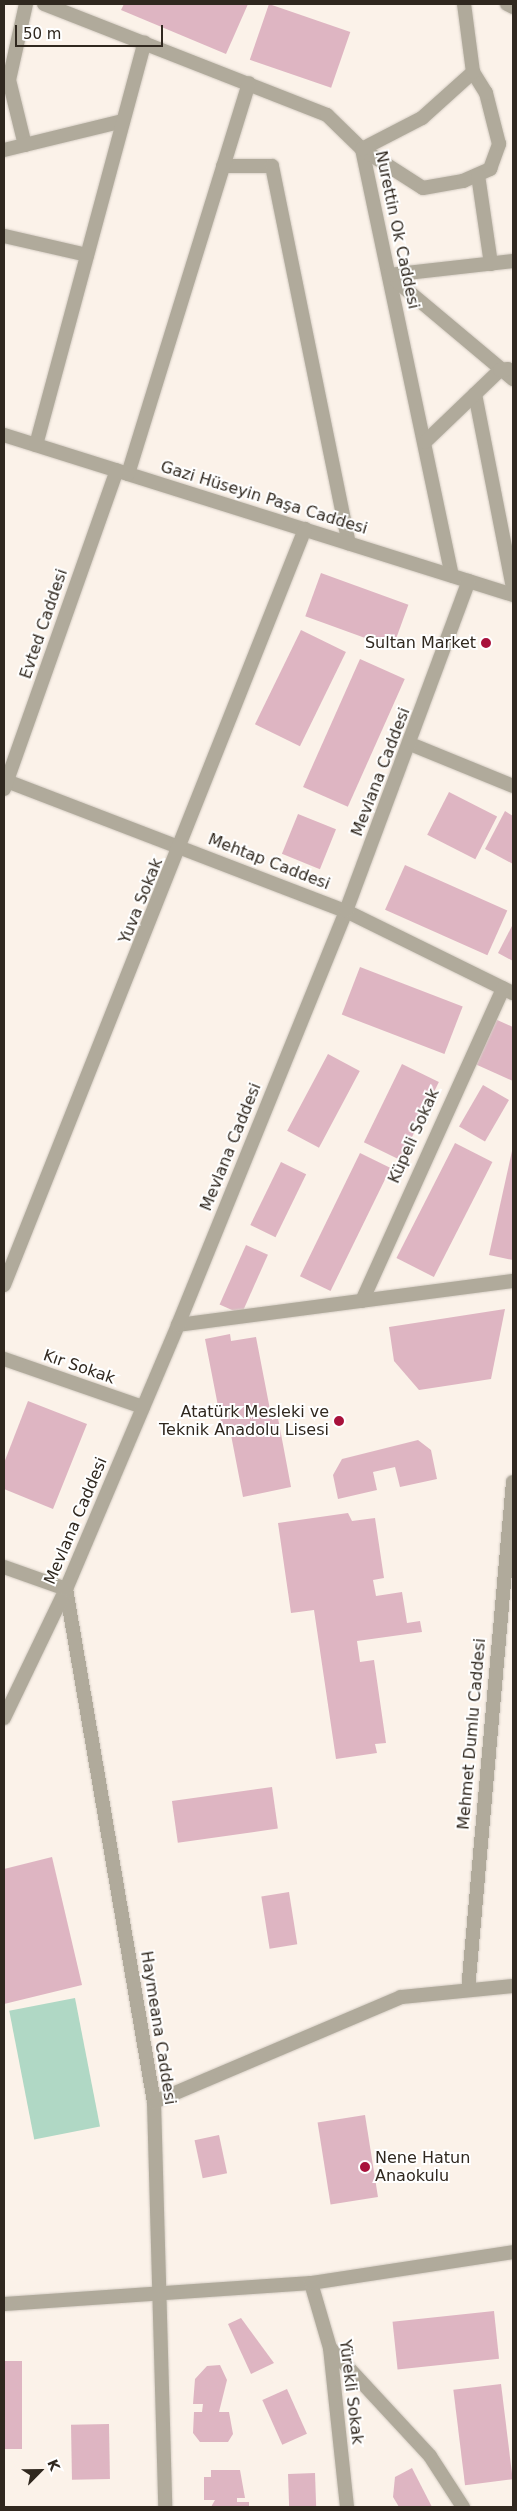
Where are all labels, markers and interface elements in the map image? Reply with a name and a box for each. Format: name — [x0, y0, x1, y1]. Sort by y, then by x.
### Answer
scale bar — [18, 15, 165, 47]
text: 50 m — [23, 25, 61, 43]
street label: Nurettin Ok Caddesi — [371, 149, 423, 311]
street label: Gazi Hüseyin Paşa Caddesi — [158, 457, 370, 539]
street label: Evted Caddesi — [16, 567, 72, 681]
place label: Sultan Market — [365, 633, 476, 653]
marker: Sultan Market — [480, 637, 492, 649]
street label: Mevlana Caddesi — [348, 705, 414, 839]
street label: Mehtap Caddesi — [205, 830, 333, 894]
street label: Yuva Sokak — [115, 855, 167, 947]
street label: Mevlana Caddesi — [197, 1080, 265, 1214]
street label: Küpeli Sokak — [385, 1086, 443, 1186]
street label: Kır Sokak — [41, 1346, 117, 1388]
place label: Atatürk Mesleki ve Teknik Anadolu Lisesi — [159, 1402, 329, 1440]
marker: Atatürk Mesleki ve Teknik Anadolu Lisesi — [333, 1415, 345, 1427]
street label: Mevlana Caddesi — [41, 1455, 111, 1587]
street label: Mehmet Dumlu Caddesi — [454, 1637, 490, 1831]
street label: Haymeana Caddesi — [136, 1950, 180, 2106]
place label: Nene Hatun Anaokulu — [375, 2148, 470, 2186]
marker: Nene Hatun Anaokulu — [359, 2161, 371, 2173]
street label: Yürekli Sokak — [335, 2339, 367, 2445]
north arrow — [15, 2446, 65, 2496]
text: K — [44, 2457, 63, 2473]

